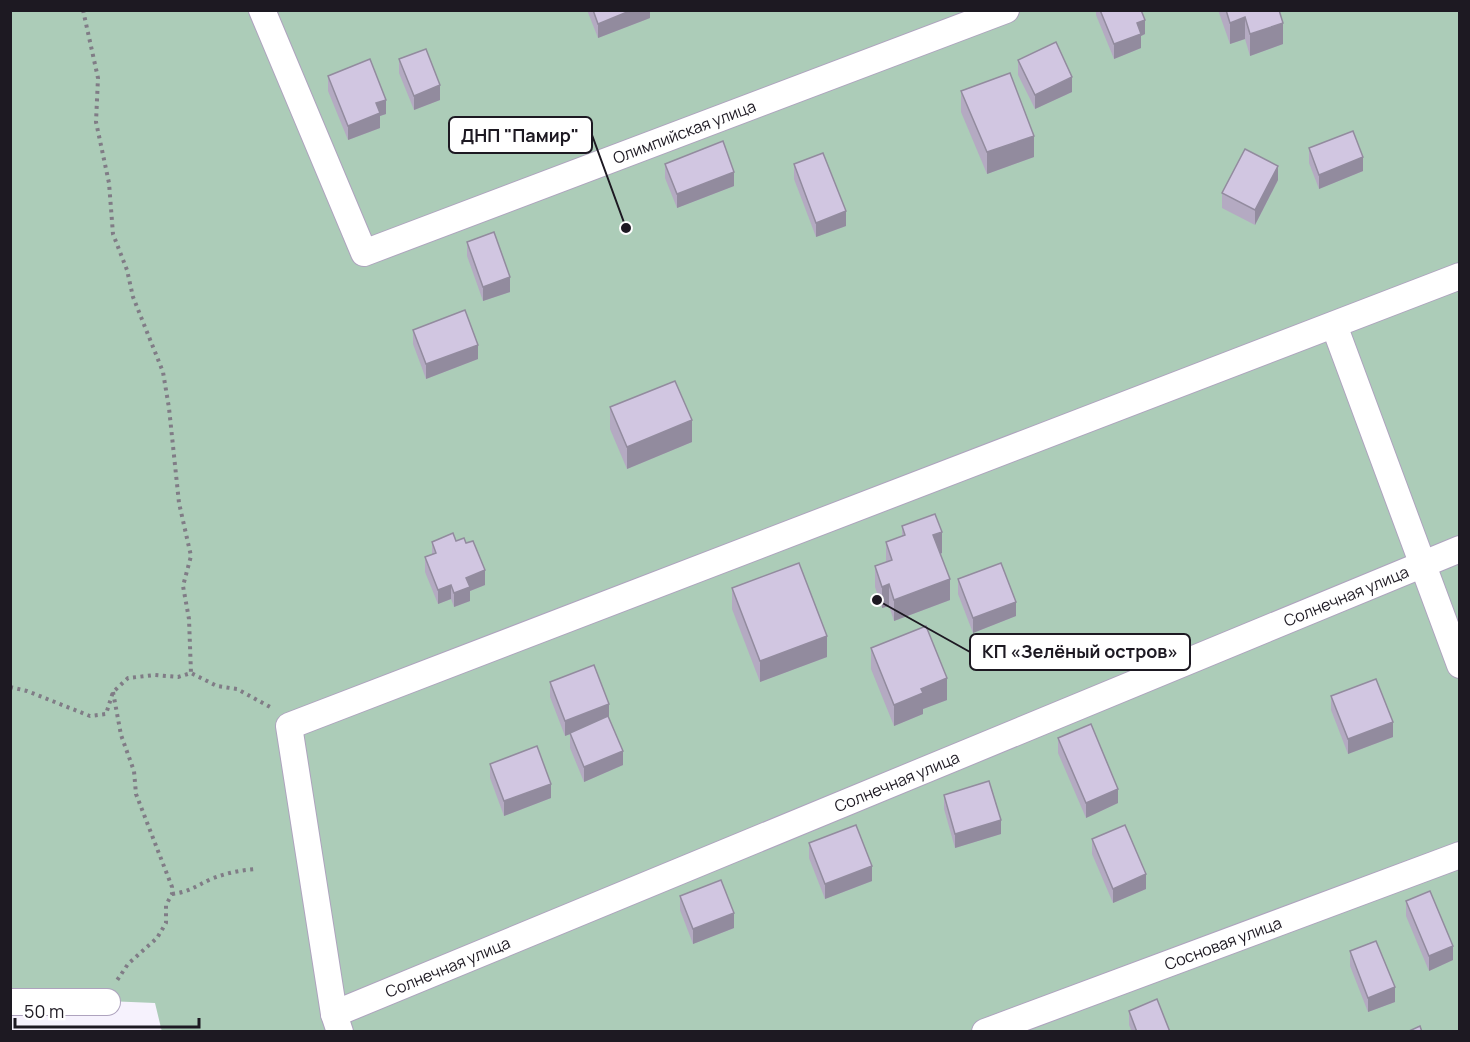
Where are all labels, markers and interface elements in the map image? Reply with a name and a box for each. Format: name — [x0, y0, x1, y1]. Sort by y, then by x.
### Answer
street label: Олимпийская улица — [610, 95, 759, 169]
callout: ДНП "Памир" — [449, 117, 592, 153]
text: ДНП "Памир" — [461, 123, 579, 147]
street label: Солнечная улица — [1280, 560, 1412, 632]
callout: КП «Зелёный остров» — [970, 634, 1190, 670]
text: КП «Зелёный остров» — [982, 639, 1178, 663]
street label: Солнечная улица — [831, 746, 963, 817]
street label: Сосновая улица — [1161, 911, 1285, 975]
street label: Солнечная улица — [382, 931, 514, 1003]
scale bar — [15, 991, 200, 1029]
text: 50 m — [24, 999, 64, 1023]

